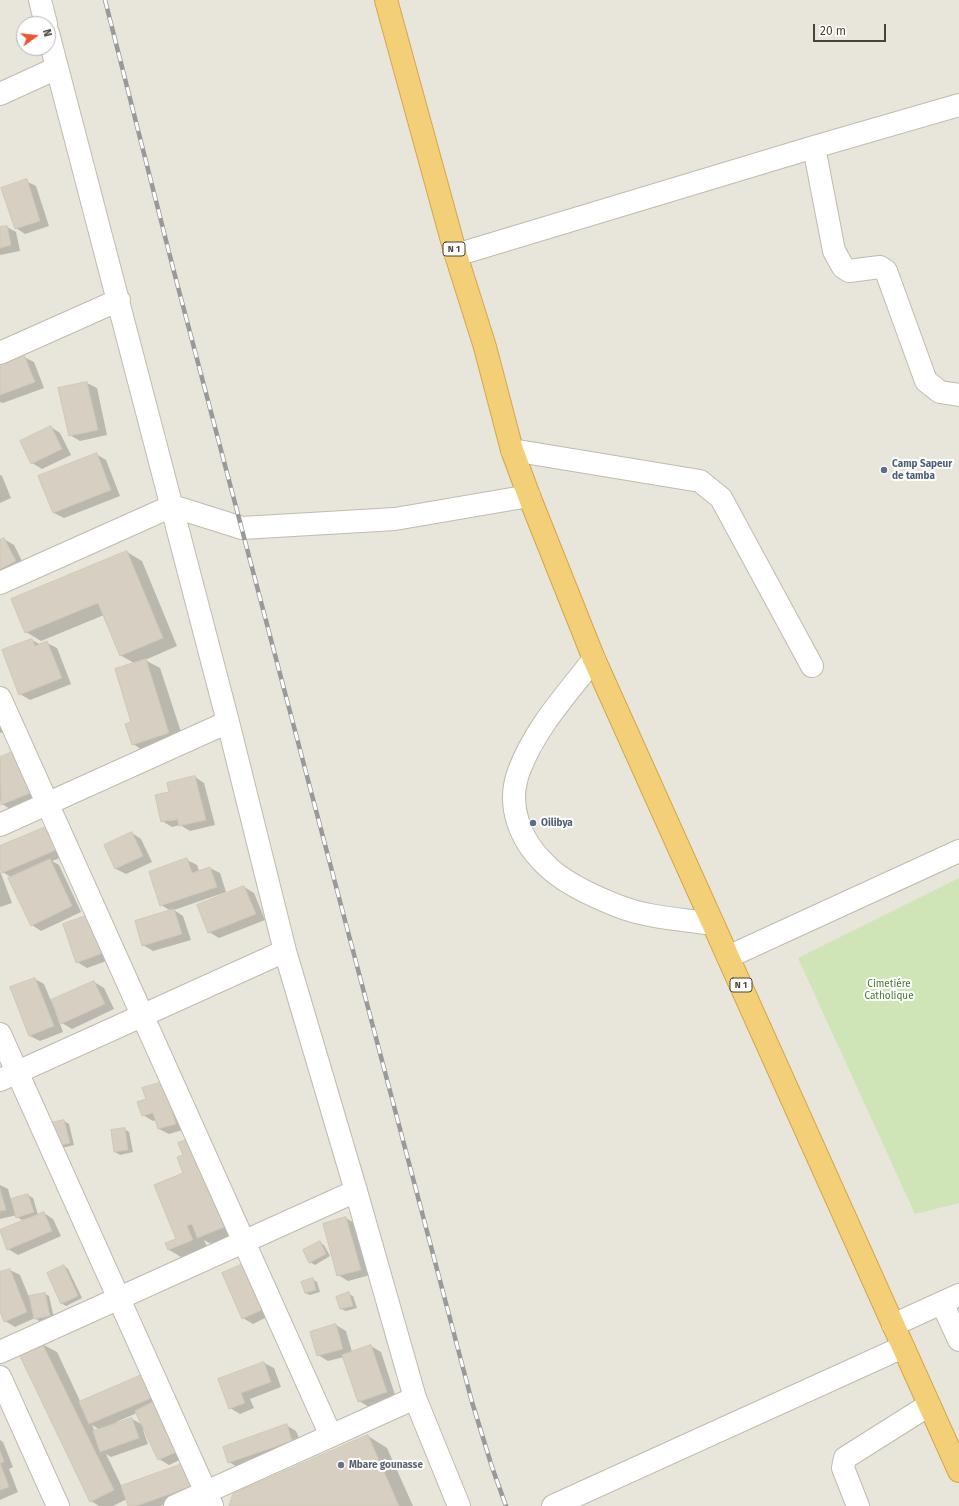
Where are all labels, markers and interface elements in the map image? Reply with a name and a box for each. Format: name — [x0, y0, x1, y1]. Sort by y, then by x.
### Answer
north arrow — [16, 16, 56, 56]
scale bar — [815, 16, 888, 42]
text: 20 m — [820, 24, 846, 38]
text: N — [40, 28, 54, 38]
road number: N 1 — [443, 242, 465, 256]
place label: Camp Sapeur de tamba — [892, 458, 952, 482]
marker: Camp Sapeur de tamba — [879, 465, 889, 475]
place label: Oilibya — [541, 817, 573, 829]
marker: Oilibya — [528, 818, 538, 828]
road number: N 1 — [730, 978, 752, 992]
park label: Cimetiére Catholique — [864, 978, 914, 1002]
place label: Mbare gounasse — [349, 1459, 423, 1471]
marker: Mbare gounasse — [336, 1460, 346, 1470]

